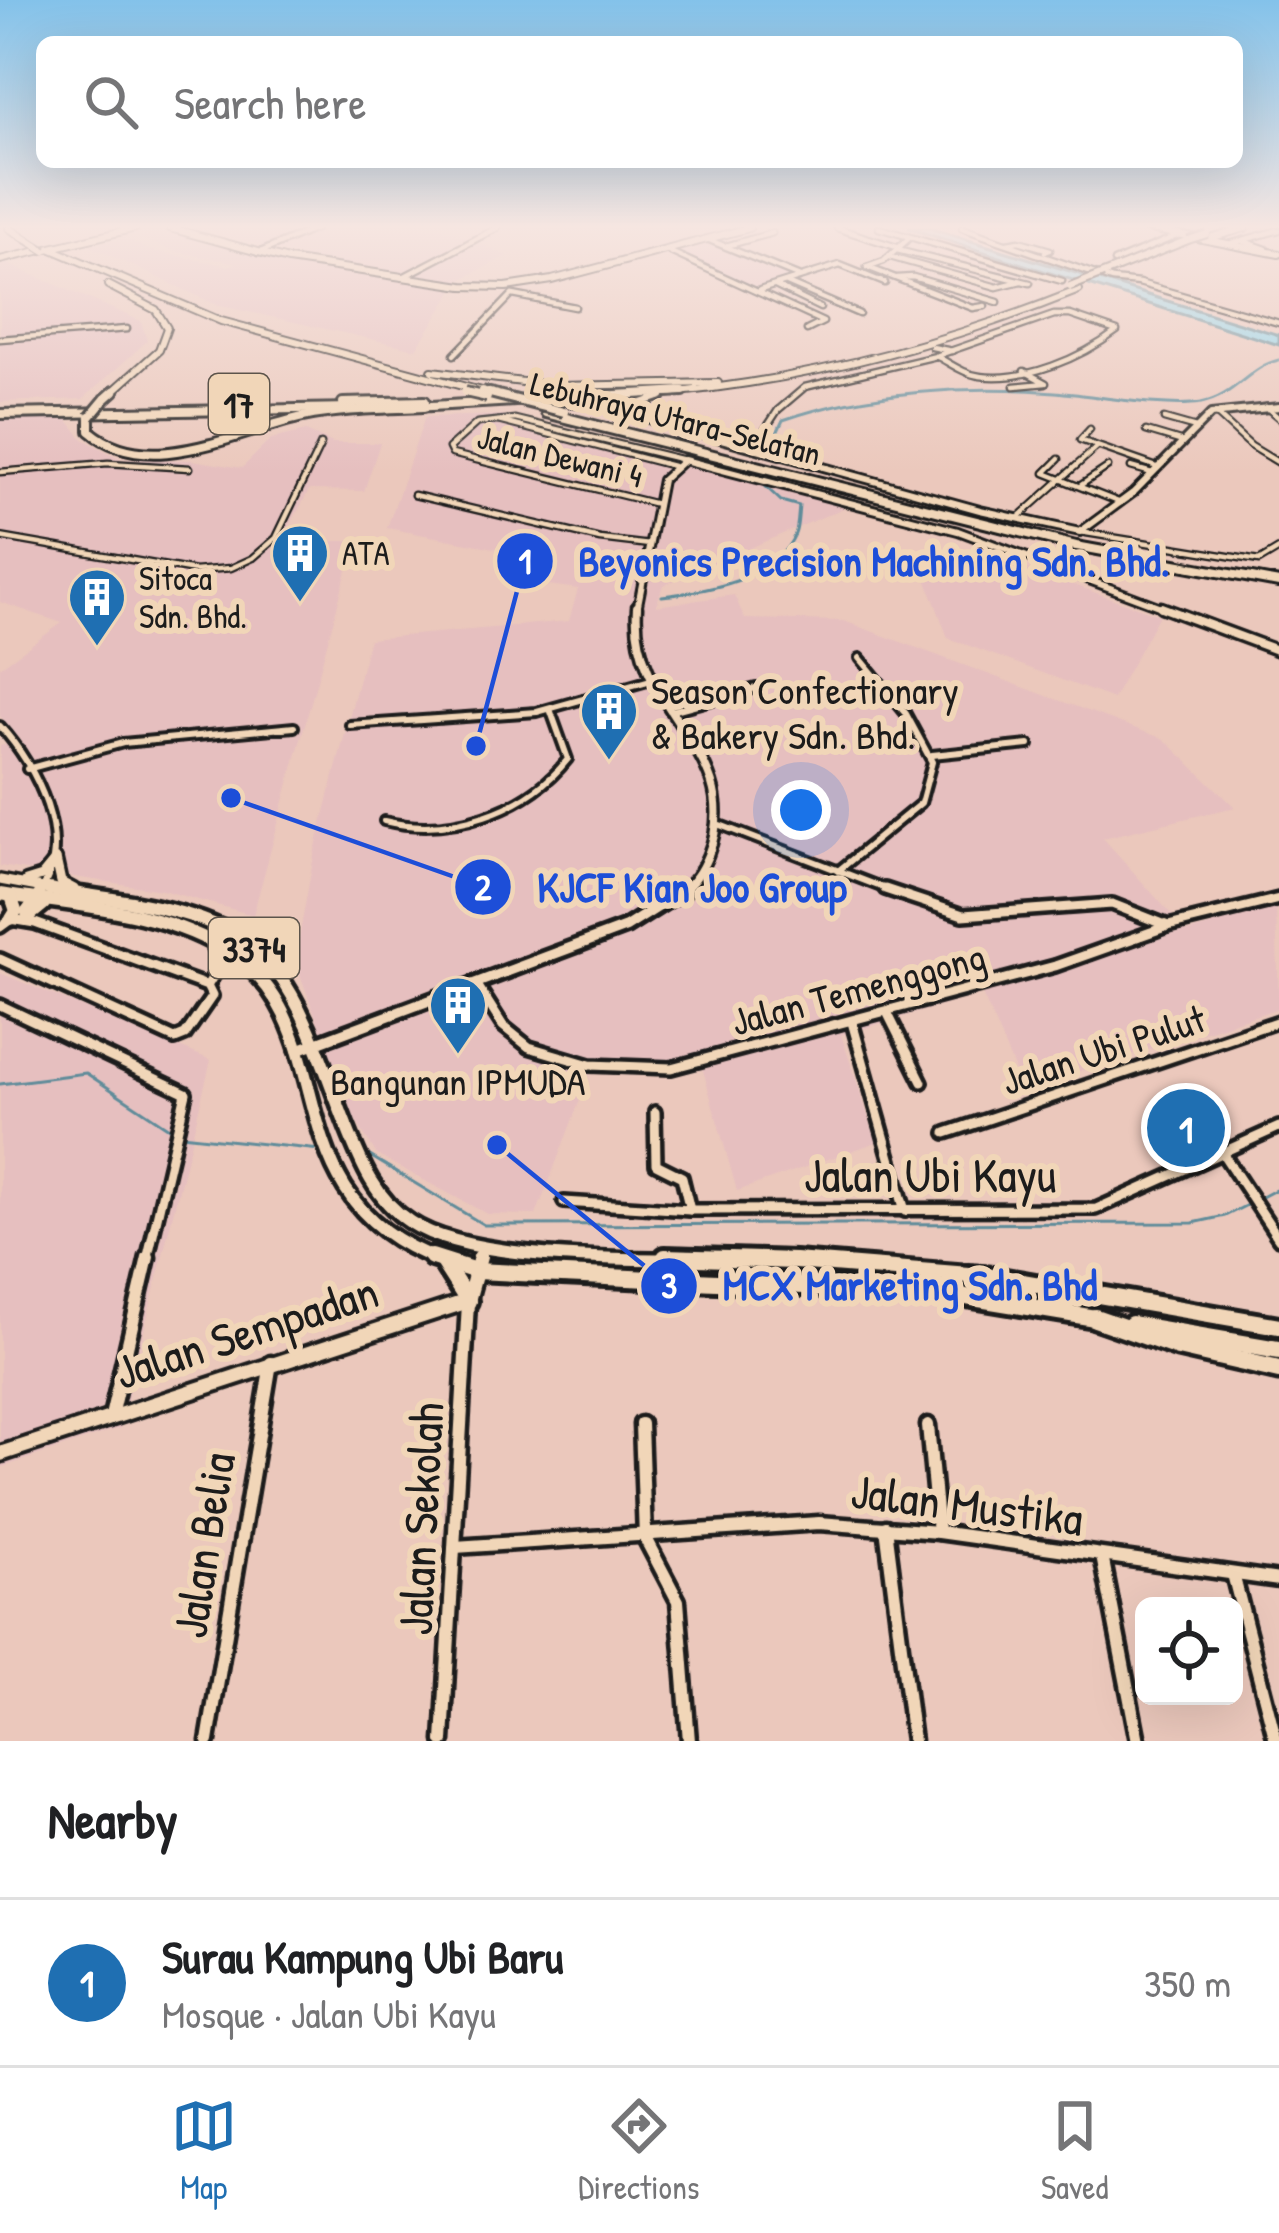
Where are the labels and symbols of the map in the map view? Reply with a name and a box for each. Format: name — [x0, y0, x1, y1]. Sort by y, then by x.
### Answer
street label: Lebuhraya Utara–Selatan — [526, 361, 826, 476]
road number: 17 — [209, 374, 269, 434]
street label: Jalan Dewani 4 — [473, 414, 647, 498]
building icon: ATA — [269, 522, 331, 604]
callout: Beyonics Precision Machining Sdn. Bhd. — [495, 522, 1194, 600]
place label: ATA — [342, 531, 390, 575]
text: Beyonics Precision Machining Sdn. Bhd. — [578, 532, 1170, 590]
text: 1 — [518, 536, 532, 585]
place label: Sitoca Sdn. Bhd. — [139, 556, 247, 638]
building icon: Sitoca Sdn. Bhd. — [66, 566, 128, 648]
place label: Season Confectionary & Bakery Sdn. Bhd. — [651, 663, 959, 761]
building icon: Season Confectionary & Bakery Sdn. Bhd. — [578, 680, 640, 762]
your location — [771, 780, 831, 840]
callout: KJCF Kian Joo Group — [453, 848, 870, 926]
text: KJCF Kian Joo Group — [537, 858, 848, 916]
text: 2 — [475, 862, 492, 911]
road number: 3374 — [209, 918, 299, 978]
street label: Jalan Temenggong — [725, 929, 991, 1047]
building icon: Bangunan IPMUDA — [427, 974, 489, 1056]
street label: Jalan Ubi Pulut — [994, 991, 1212, 1107]
place label: Bangunan IPMUDA — [330, 1054, 586, 1107]
pin: 1 — [1147, 1083, 1225, 1173]
street label: Jalan Ubi Kayu — [804, 1142, 1056, 1207]
callout: MCX Marketing Sdn. Bhd — [639, 1247, 1122, 1325]
text: MCX Marketing Sdn. Bhd — [723, 1256, 1098, 1314]
street label: Jalan Sempadan — [106, 1258, 386, 1404]
text: 3 — [661, 1260, 677, 1309]
street label: Jalan Sekolah — [381, 1401, 459, 1637]
street label: Jalan Belia — [156, 1448, 250, 1642]
street label: Jalan Mustika — [847, 1458, 1087, 1550]

